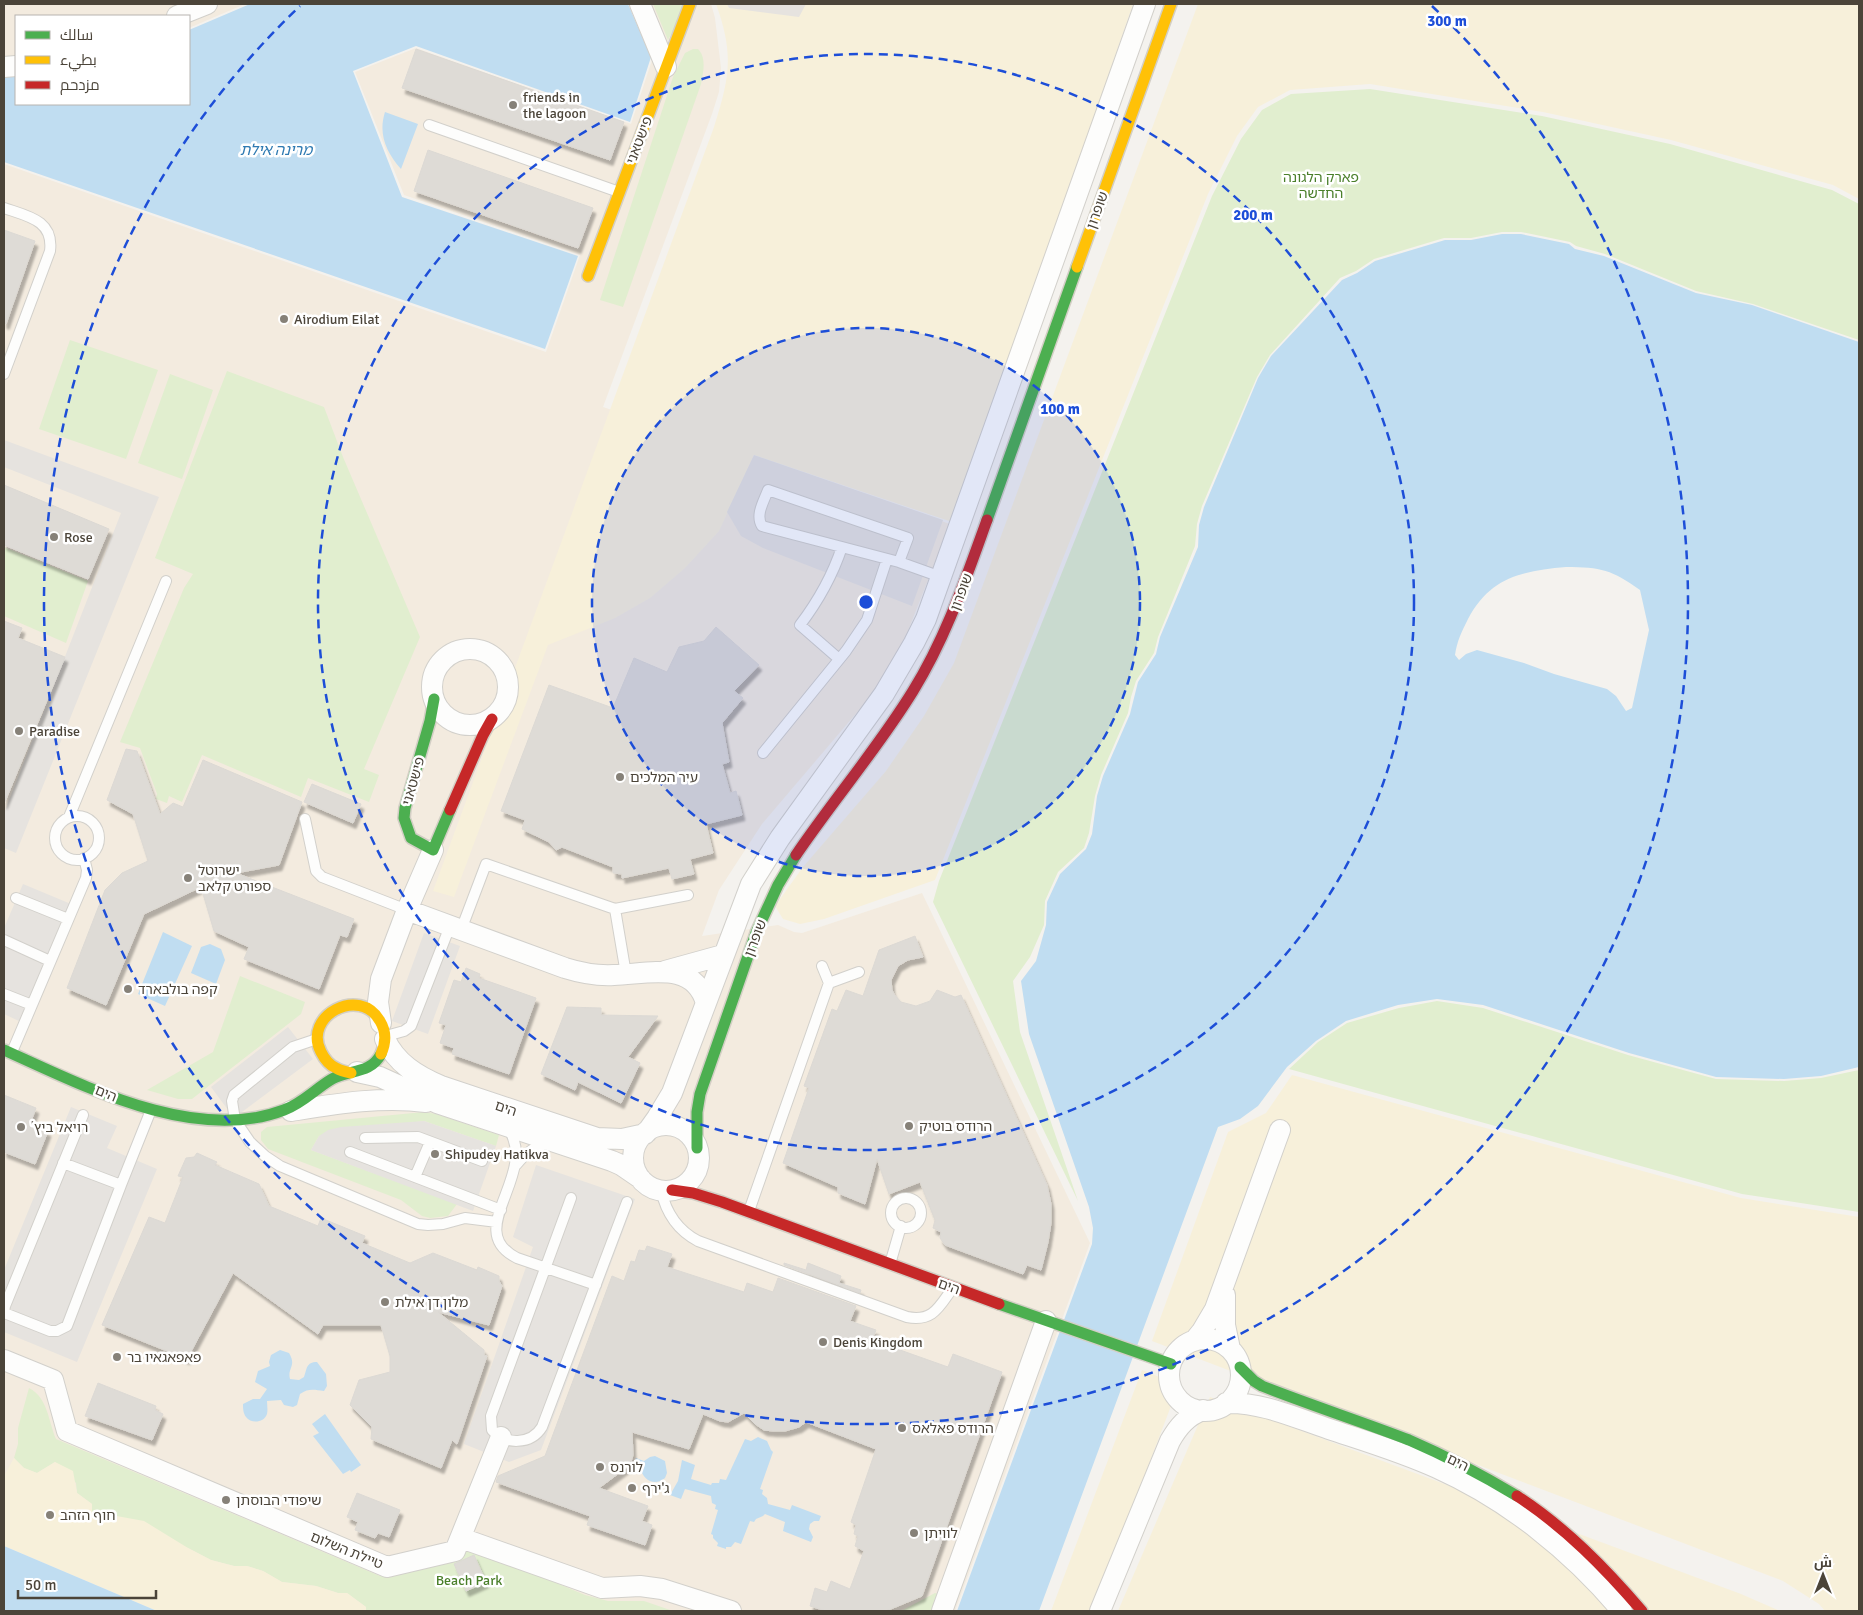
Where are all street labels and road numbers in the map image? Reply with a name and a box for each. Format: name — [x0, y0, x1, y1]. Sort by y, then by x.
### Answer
street label: פישטאני — [623, 114, 656, 166]
street label: שופרון — [1083, 189, 1112, 231]
street label: שופרון — [947, 571, 976, 613]
street label: פישטאני — [398, 755, 428, 807]
street label: שופרון — [741, 917, 770, 959]
street label: הים — [92, 1081, 119, 1105]
street label: הים — [493, 1097, 519, 1120]
street label: הים — [936, 1275, 962, 1298]
street label: הים — [1444, 1450, 1471, 1475]
street label: טיילת השלום — [308, 1528, 386, 1573]

